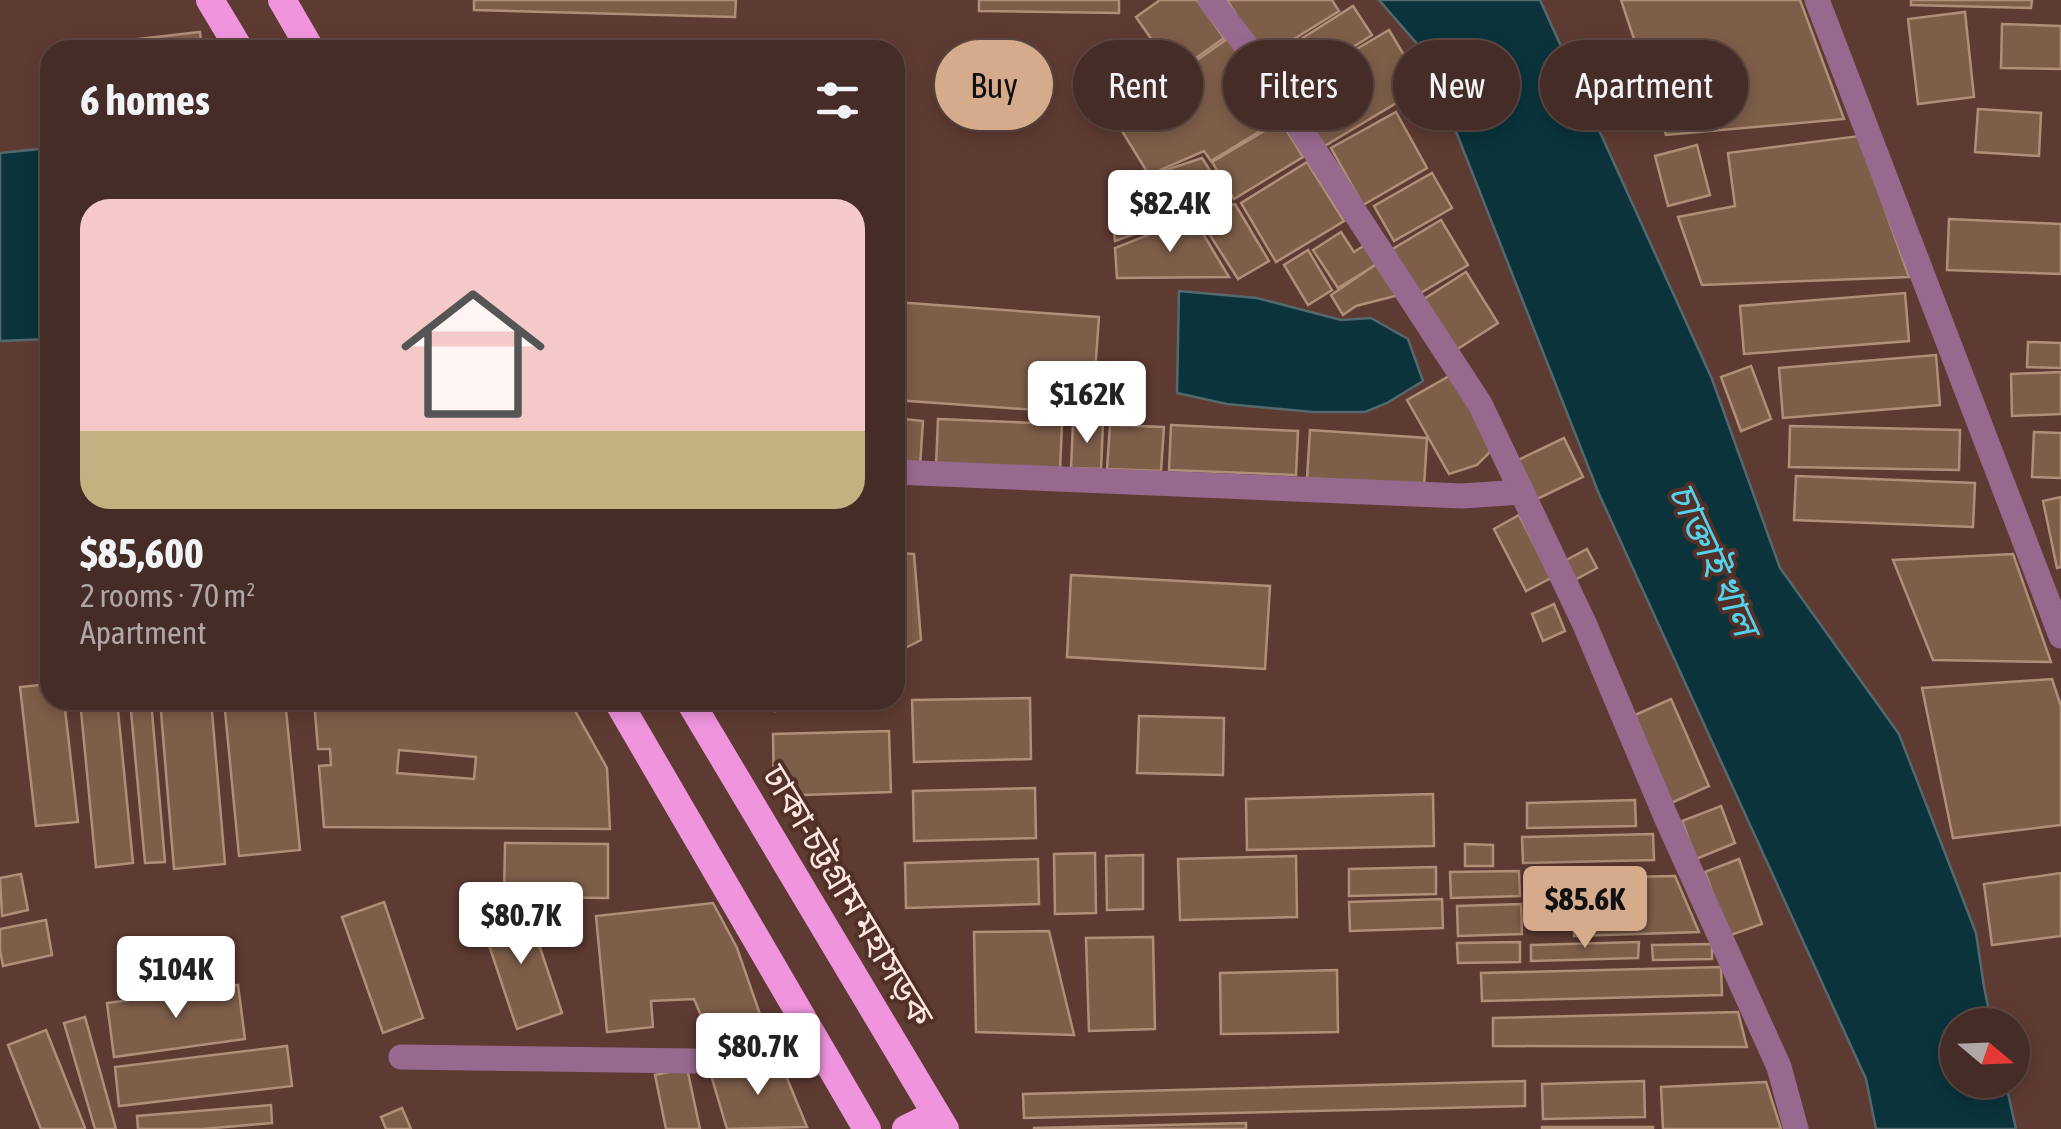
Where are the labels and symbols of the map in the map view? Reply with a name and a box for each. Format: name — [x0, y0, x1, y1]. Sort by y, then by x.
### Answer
pin: $82.4K — [1089, 170, 1251, 255]
pin: $162K — [1017, 361, 1157, 446]
water label: চাক্তাই খাল — [1660, 476, 1771, 649]
street label: ঢাকা-চট্টগ্রাম মহাসড়ক — [755, 756, 943, 1033]
pin: $85.6K — [1504, 866, 1666, 951]
pin: $80.7K — [440, 882, 602, 967]
pin: $104K — [106, 936, 246, 1021]
north arrow — [1940, 1008, 2030, 1098]
pin: $80.7K — [677, 1013, 839, 1098]

